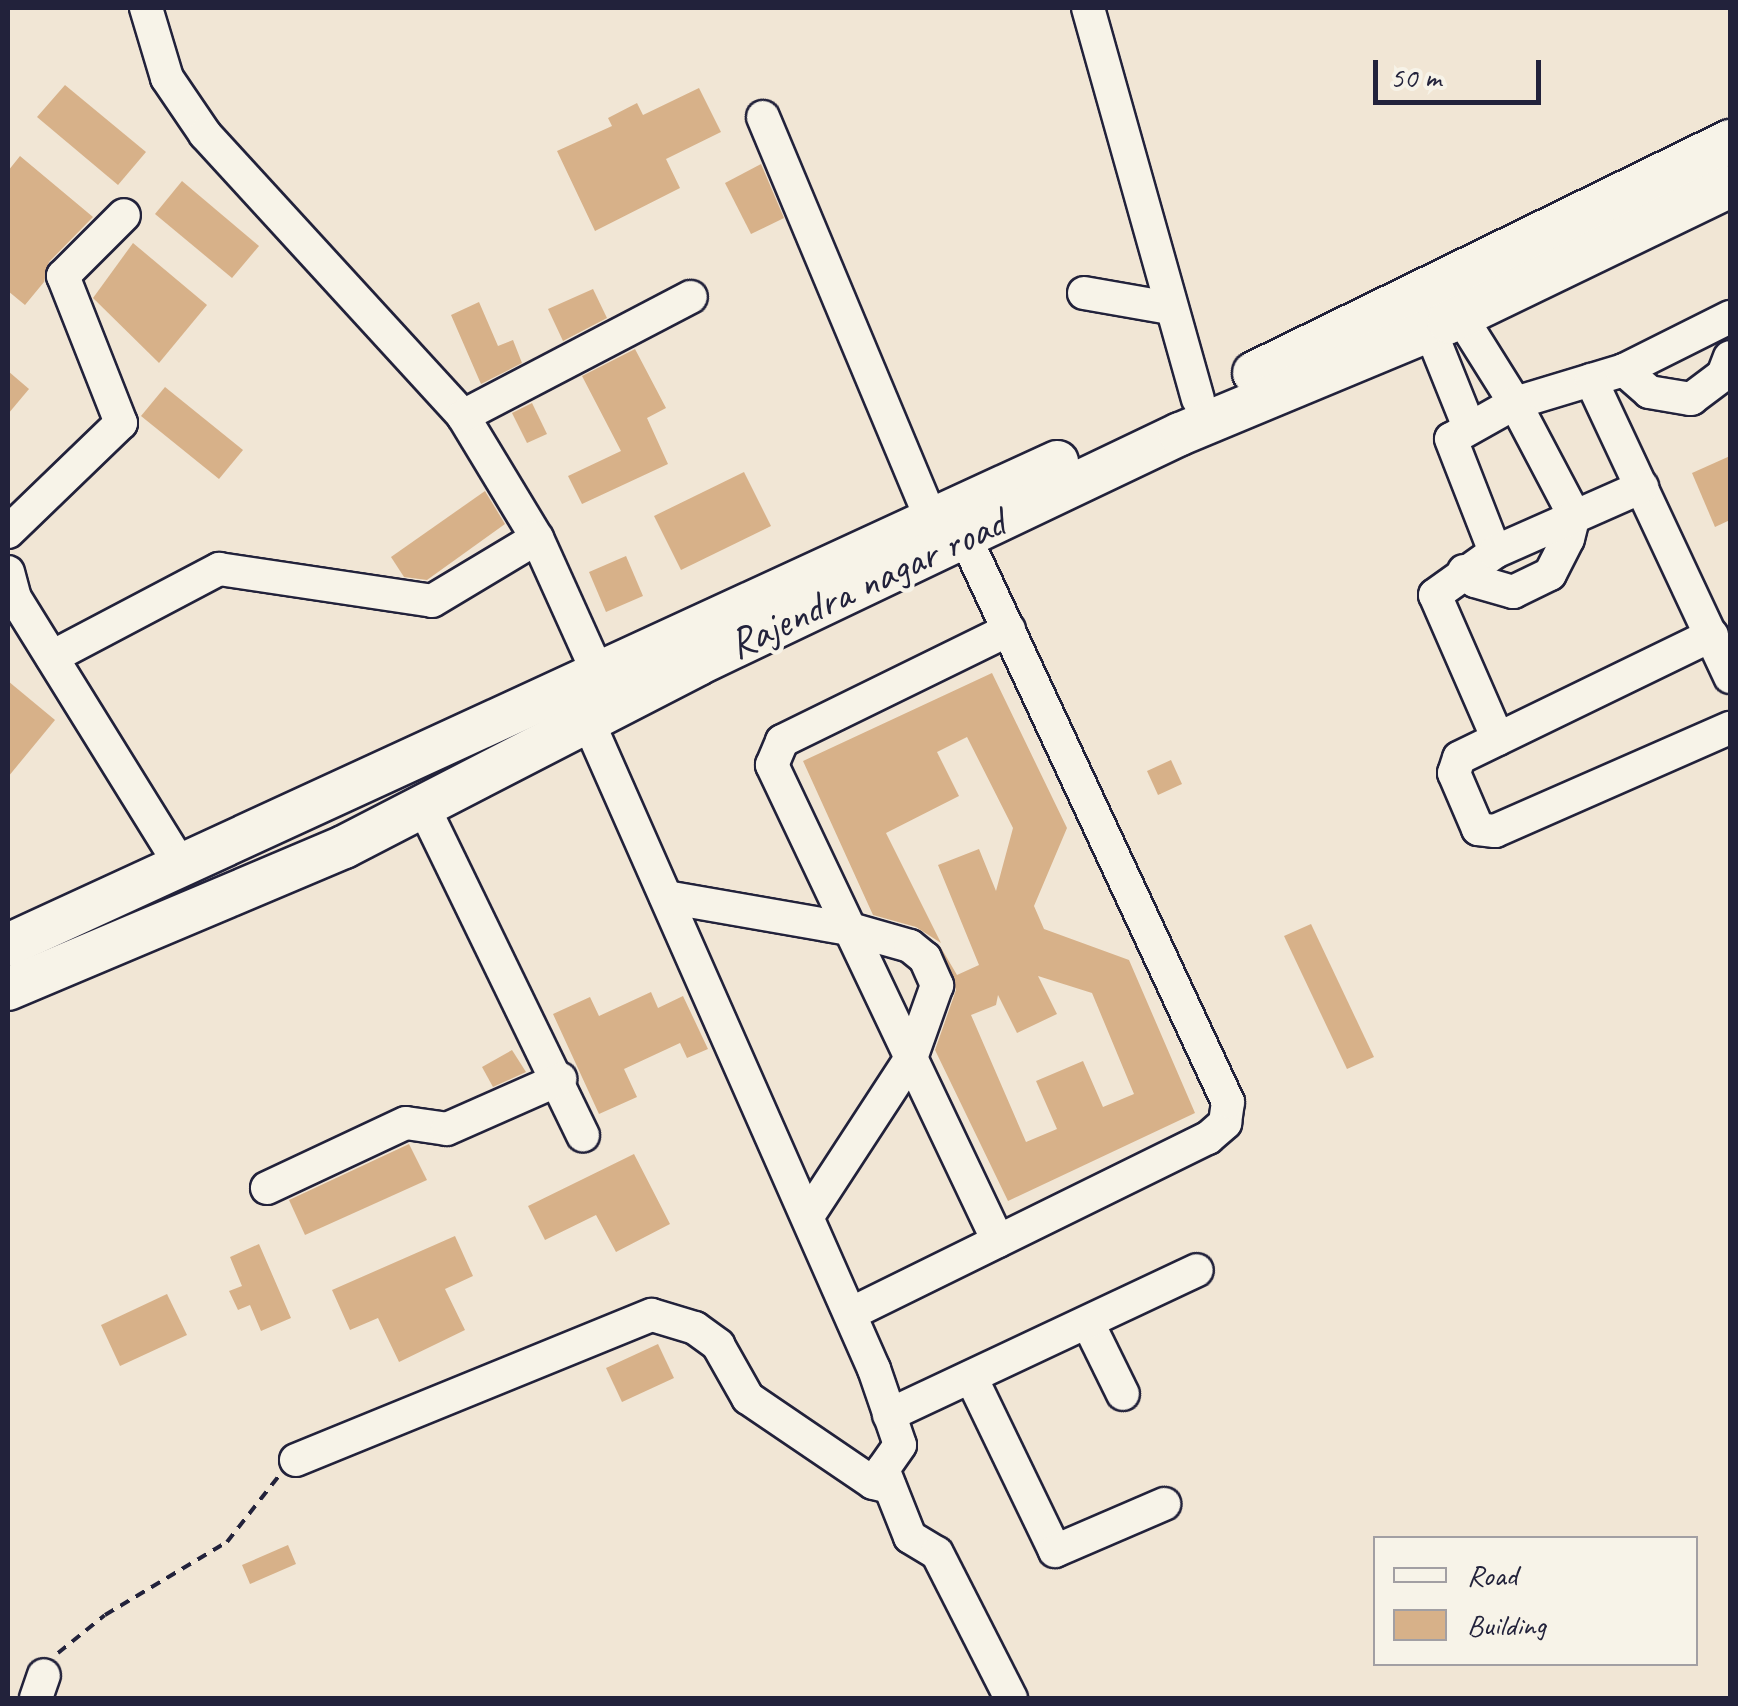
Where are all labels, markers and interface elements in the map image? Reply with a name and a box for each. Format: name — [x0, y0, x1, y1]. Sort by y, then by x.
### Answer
scale bar — [1378, 40, 1546, 102]
text: 50 m — [1390, 58, 1441, 96]
street label: Rajendra nagar road — [721, 498, 1013, 670]
legend — [1373, 1536, 1698, 1666]
text: Road — [1467, 1556, 1517, 1594]
text: Building — [1467, 1606, 1546, 1644]

